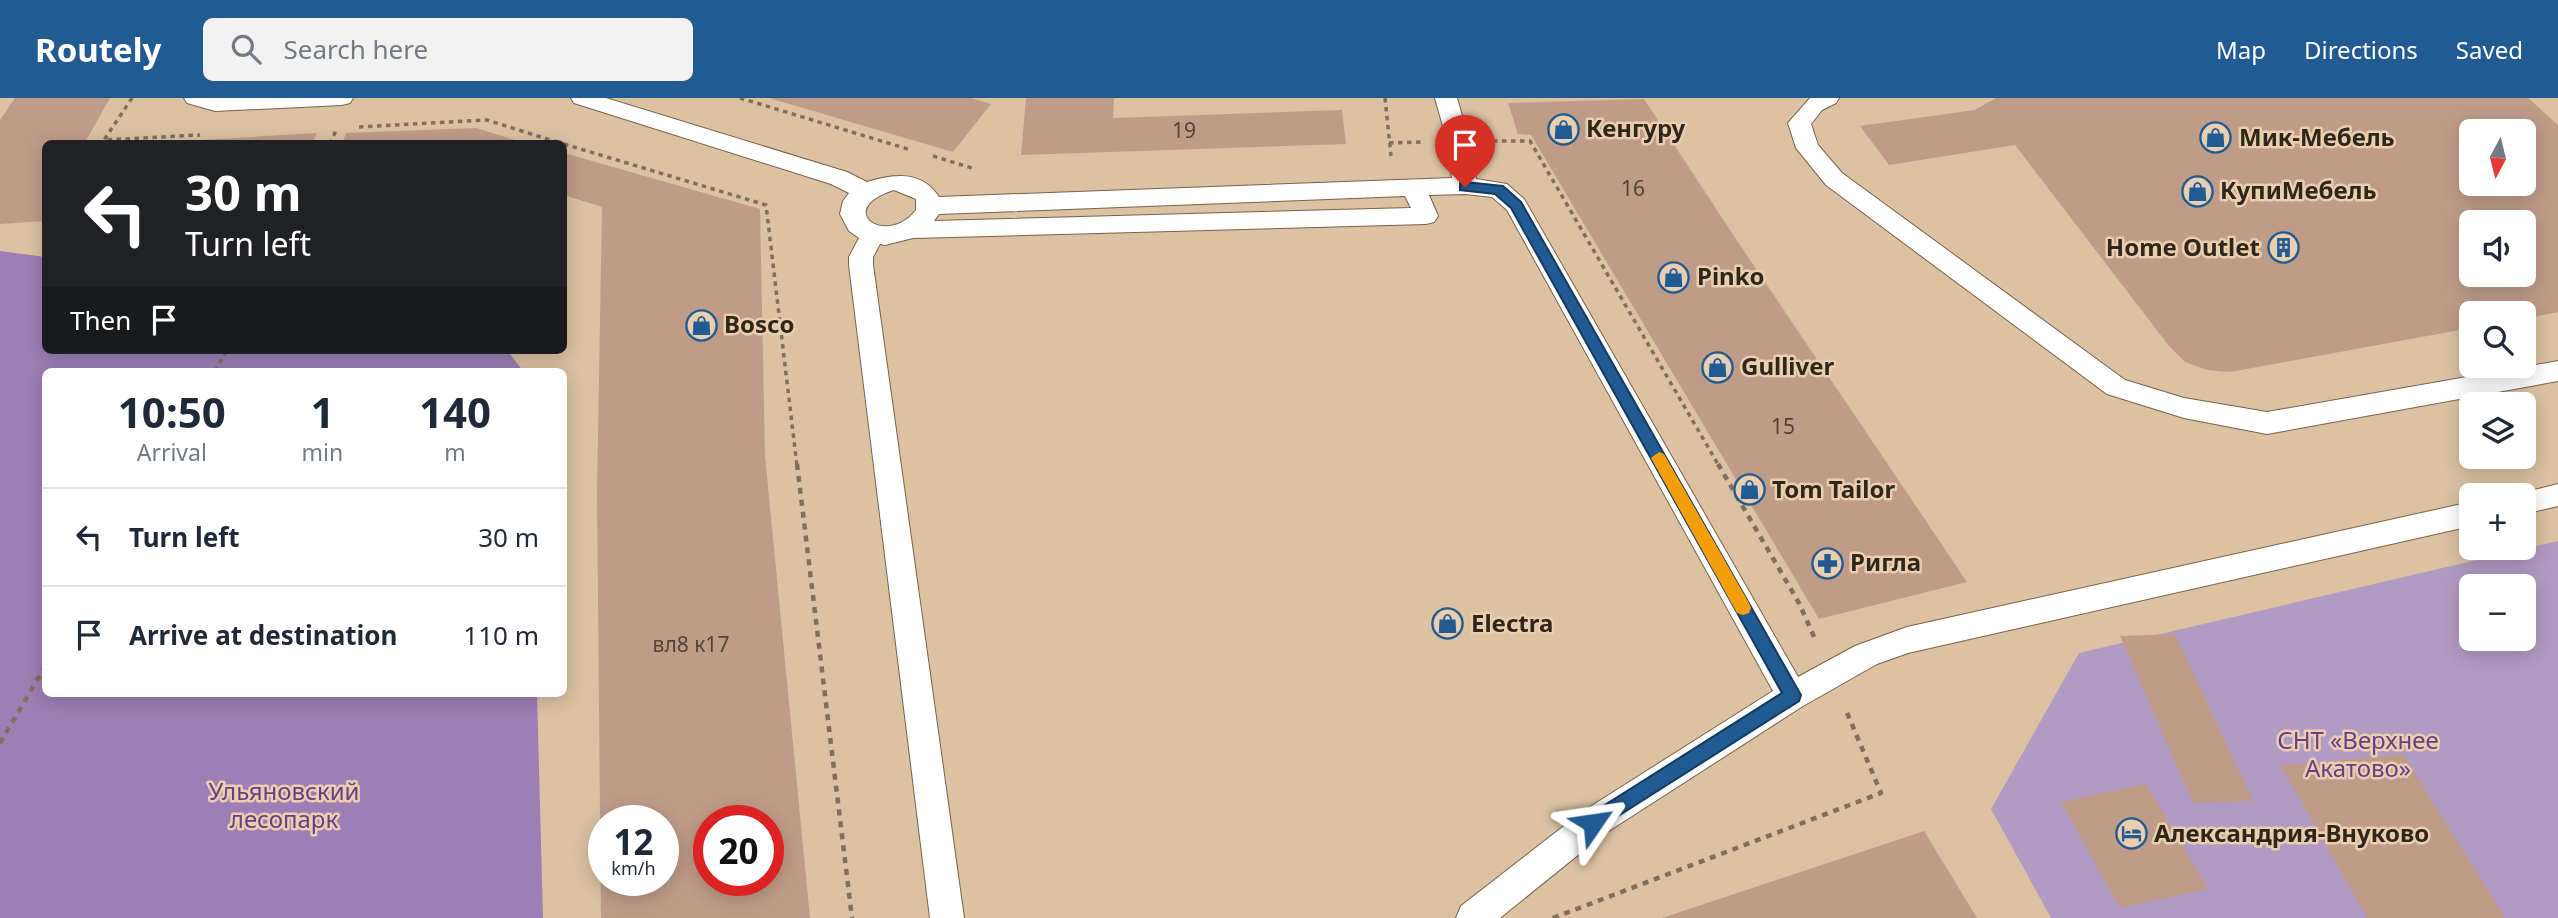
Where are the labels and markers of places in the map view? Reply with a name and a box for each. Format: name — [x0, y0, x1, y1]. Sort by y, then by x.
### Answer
place label: Кенгуру — [1586, 111, 1686, 144]
shop icon: Кенгуру — [1546, 112, 1580, 146]
pin — [1435, 115, 1495, 187]
place label: Мик-Мебель — [2239, 120, 2395, 153]
shop icon: Мик-Мебель — [2199, 121, 2233, 155]
place label: КупиМебель — [2220, 173, 2377, 206]
shop icon: КупиМебель — [2180, 174, 2214, 208]
place label: Home Outlet — [2106, 230, 2260, 263]
building icon: Home Outlet — [2266, 231, 2300, 265]
place label: Pinko — [1697, 259, 1765, 292]
shop icon: Pinko — [1657, 260, 1691, 294]
place label: Bosco — [724, 307, 794, 340]
shop icon: Bosco — [684, 308, 718, 342]
place label: Gulliver — [1741, 349, 1834, 382]
shop icon: Gulliver — [1701, 350, 1735, 384]
place label: Tom Tailor — [1772, 472, 1895, 505]
shop icon: Tom Tailor — [1732, 473, 1766, 507]
place label: Ригла — [1850, 545, 1921, 578]
pharmacy icon: Ригла — [1810, 546, 1844, 580]
place label: Electra — [1471, 606, 1553, 639]
shop icon: Electra — [1431, 607, 1465, 641]
place label: Александрия-Внуково — [2154, 816, 2429, 849]
hotel icon: Александрия-Внуково — [2114, 817, 2148, 851]

